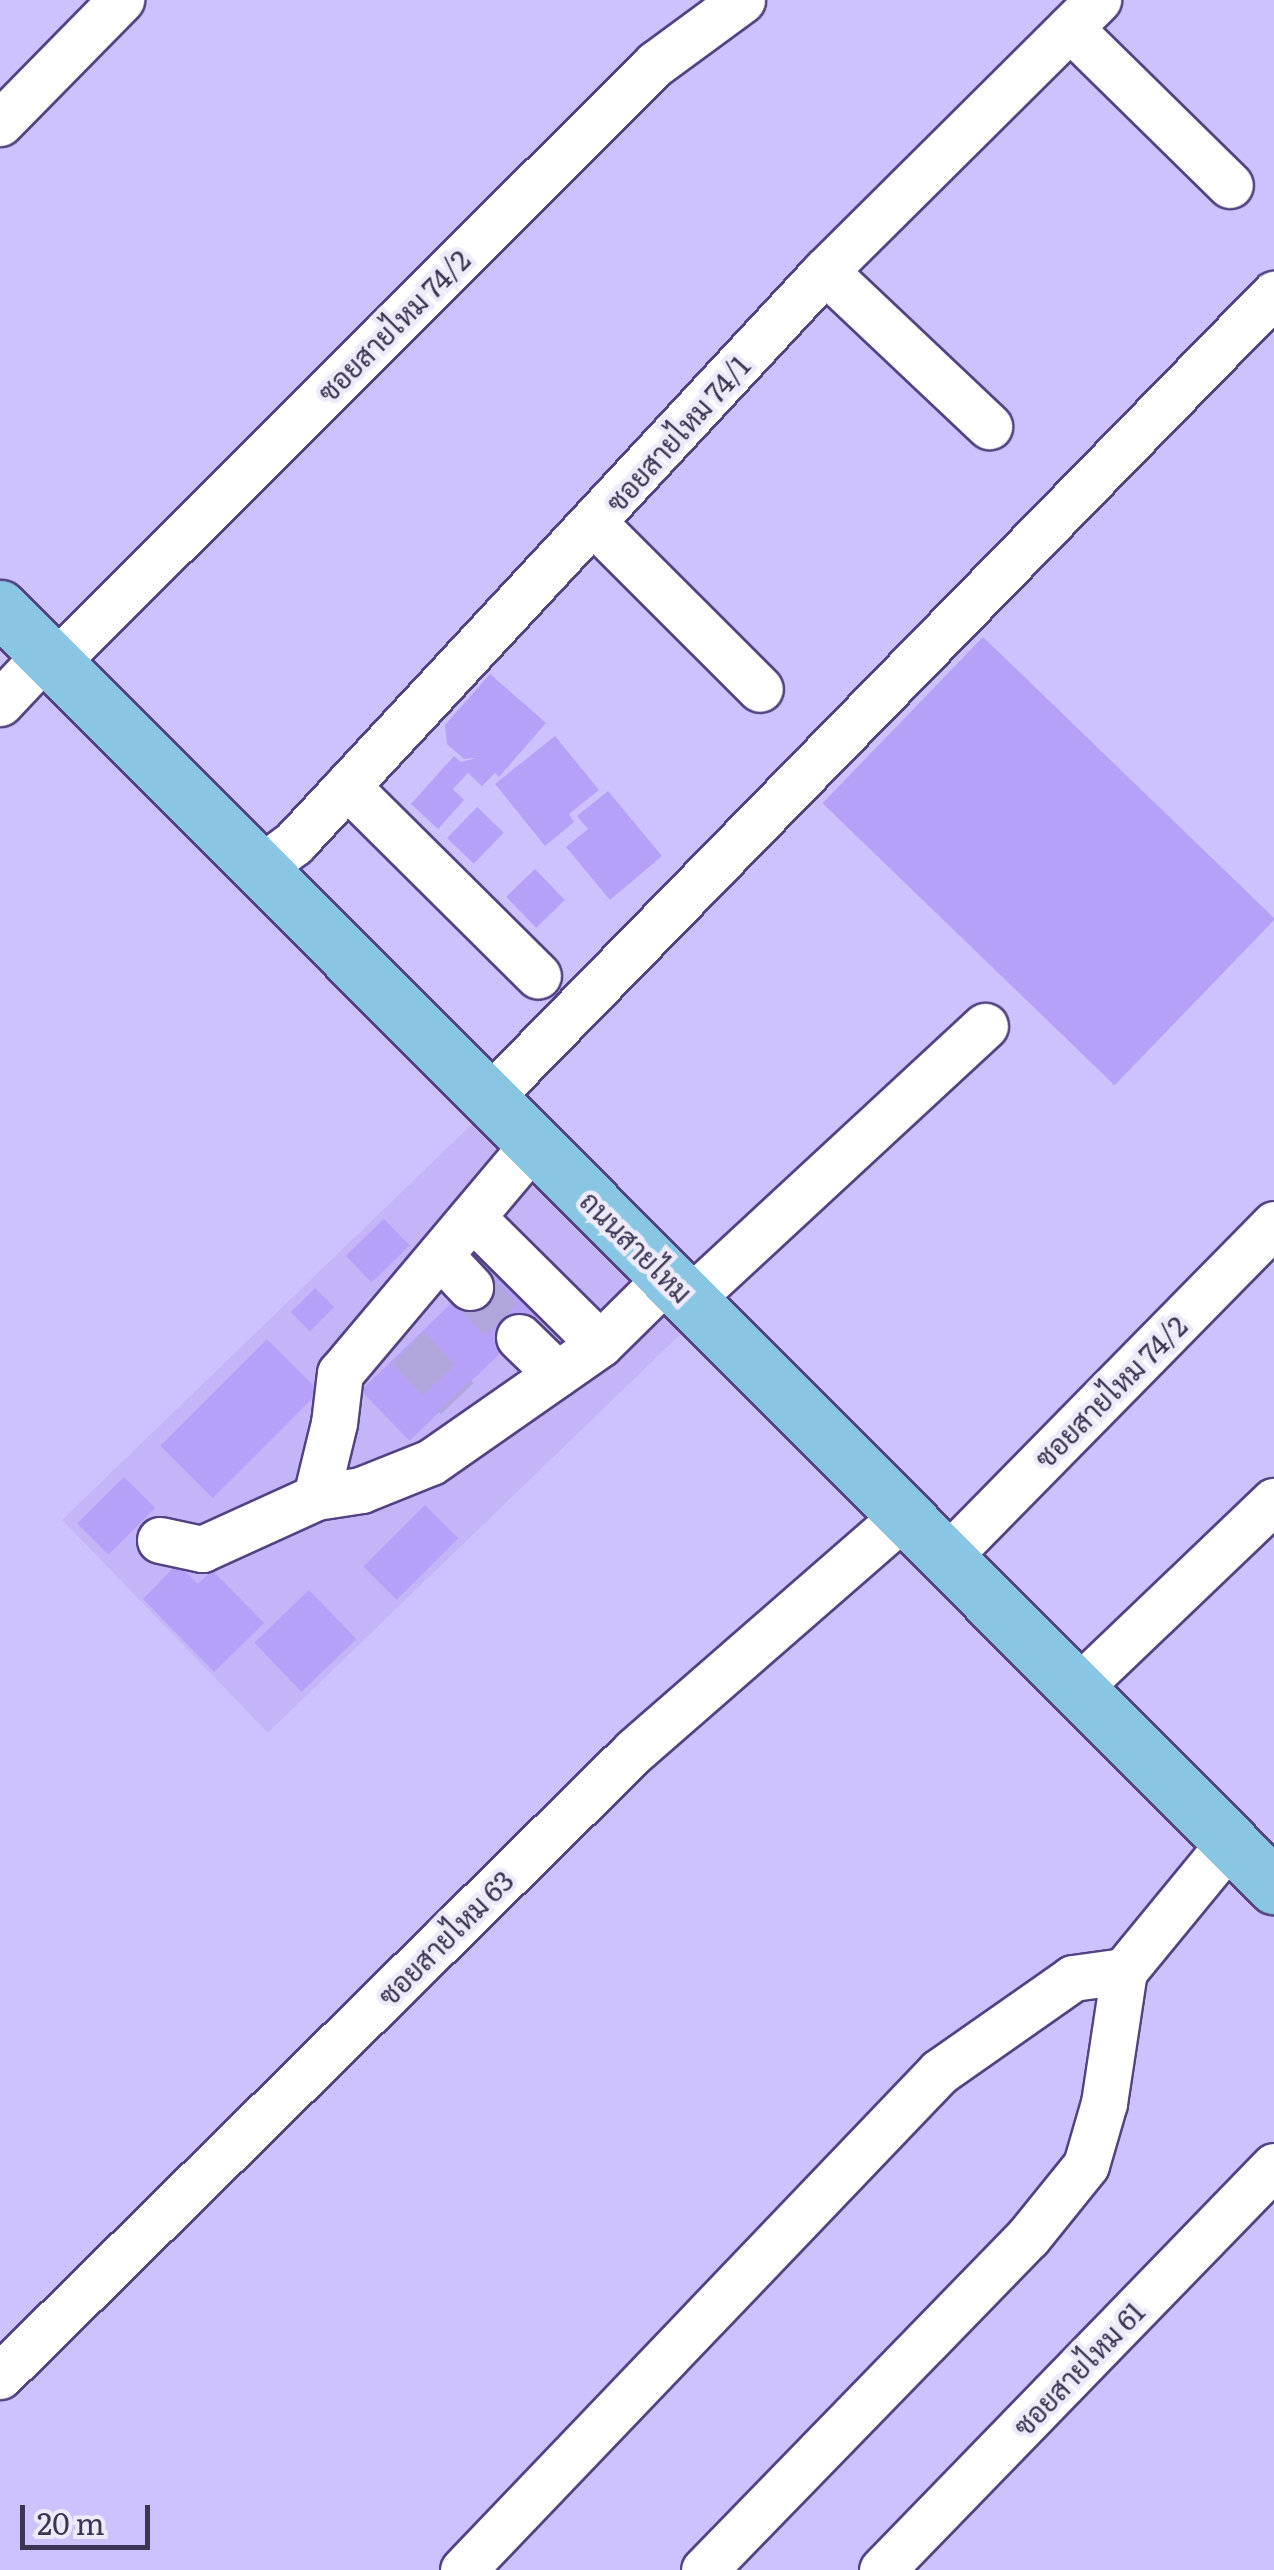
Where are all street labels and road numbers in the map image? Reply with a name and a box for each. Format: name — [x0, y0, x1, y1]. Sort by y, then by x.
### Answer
street label: ซอยสายไหม 74/2 — [310, 242, 476, 408]
street label: ซอยสายไหม 74/1 — [598, 348, 756, 518]
street label: ถนนสายไหม — [574, 1183, 700, 1309]
street label: ซอยสายไหม 74/2 — [1027, 1308, 1193, 1474]
street label: ซอยสายไหม 63 — [370, 1862, 520, 2012]
street label: ซอยสายไหม 61 — [1006, 2294, 1150, 2442]

